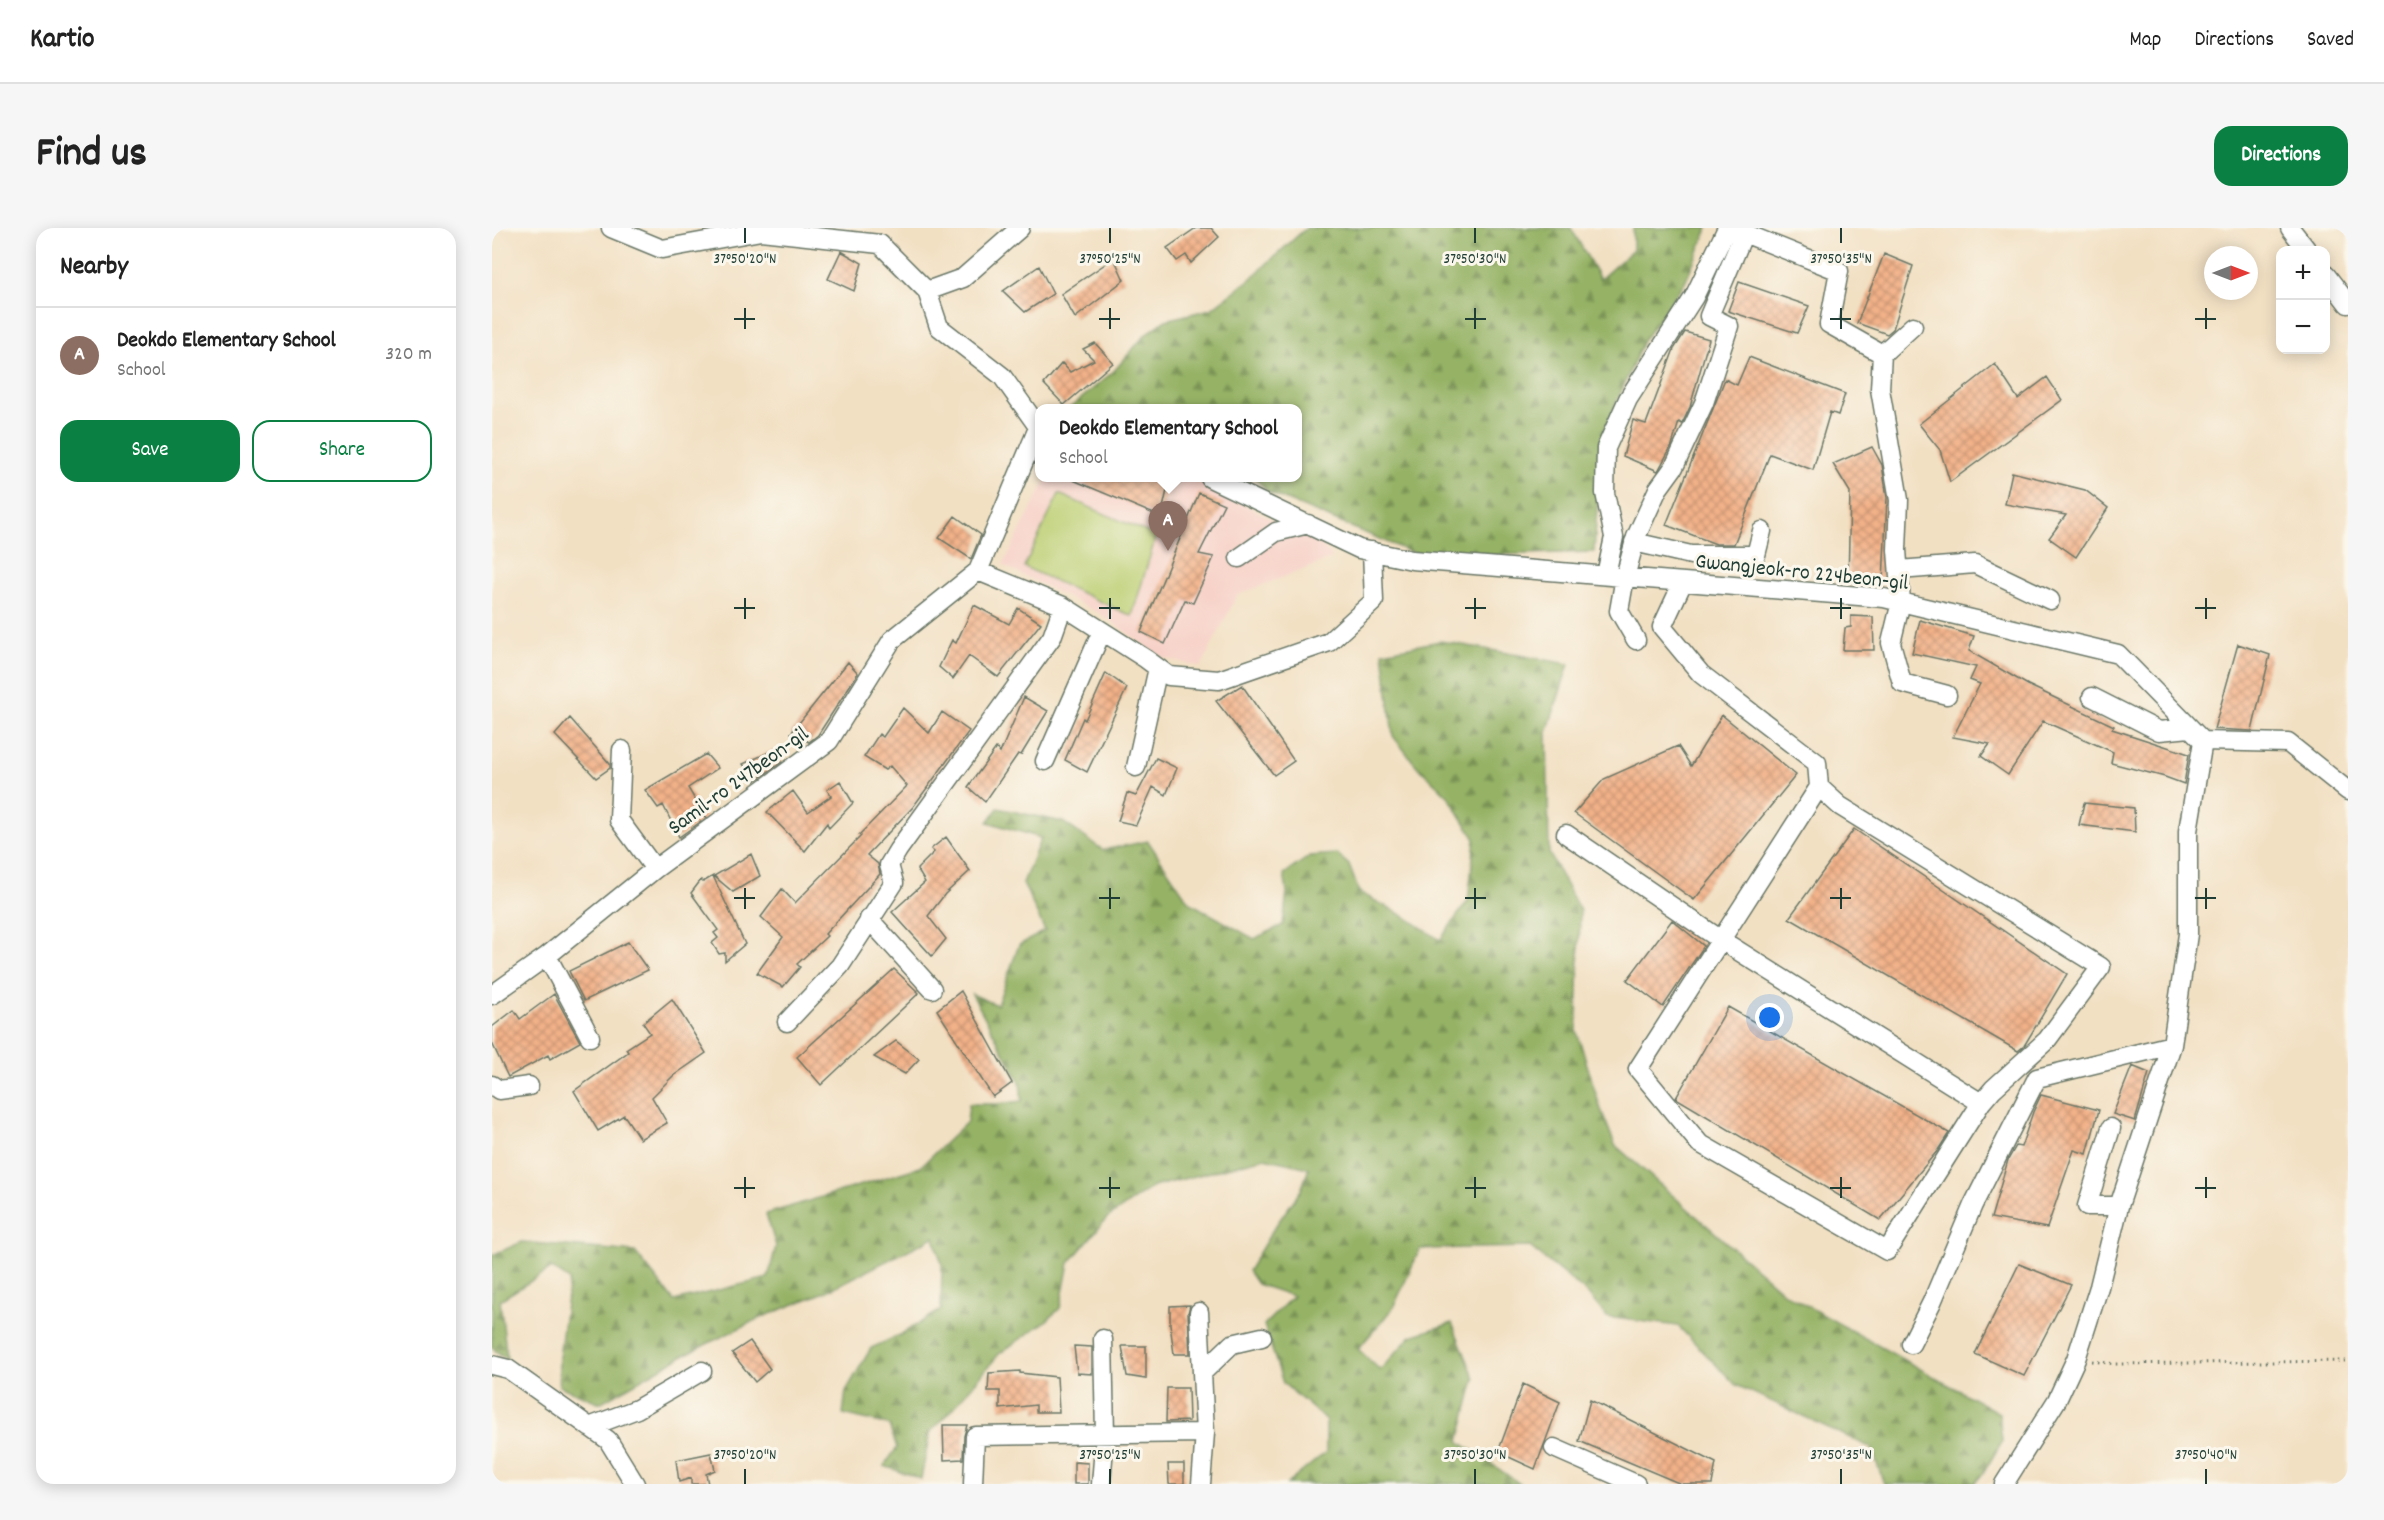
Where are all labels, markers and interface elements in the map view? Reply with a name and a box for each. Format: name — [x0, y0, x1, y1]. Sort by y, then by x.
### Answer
text: Kartio — [30, 21, 94, 61]
text: Map — [2130, 26, 2161, 56]
text: Directions — [2194, 26, 2274, 56]
text: Saved — [2307, 26, 2354, 56]
text: Find us — [36, 126, 147, 186]
button: Directions — [2214, 126, 2348, 186]
north arrow — [2204, 246, 2258, 300]
map controls — [2276, 246, 2330, 354]
button: + — [2276, 246, 2330, 300]
text: Nearby — [60, 249, 128, 286]
text: 37°50'20"N — [714, 249, 776, 271]
text: 37°50'25"N — [1079, 249, 1141, 271]
text: 37°50'30"N — [1444, 249, 1506, 271]
text: 37°50'35"N — [1810, 249, 1872, 271]
button: − — [2276, 300, 2330, 354]
text: Deokdo Elementary School — [117, 326, 336, 357]
text: A — [74, 341, 85, 369]
text: 320 m — [385, 341, 432, 369]
text: School — [117, 357, 166, 385]
popup — [1035, 404, 1302, 482]
text: Deokdo Elementary School — [1059, 414, 1278, 445]
button: Save — [60, 420, 240, 482]
button: Share — [252, 420, 432, 482]
text: School — [1059, 445, 1108, 473]
pin: A — [1148, 502, 1188, 551]
street label: Gwangjeok-ro 224beon-gil — [1694, 547, 1910, 600]
street label: Samil-ro 247beon-gil — [662, 720, 816, 844]
your location — [1755, 1003, 1784, 1032]
text: 37°50'20"N — [714, 1445, 776, 1467]
text: 37°50'25"N — [1079, 1445, 1141, 1467]
text: 37°50'30"N — [1444, 1445, 1506, 1467]
text: 37°50'35"N — [1810, 1445, 1872, 1467]
text: 37°50'40"N — [2175, 1445, 2237, 1467]

